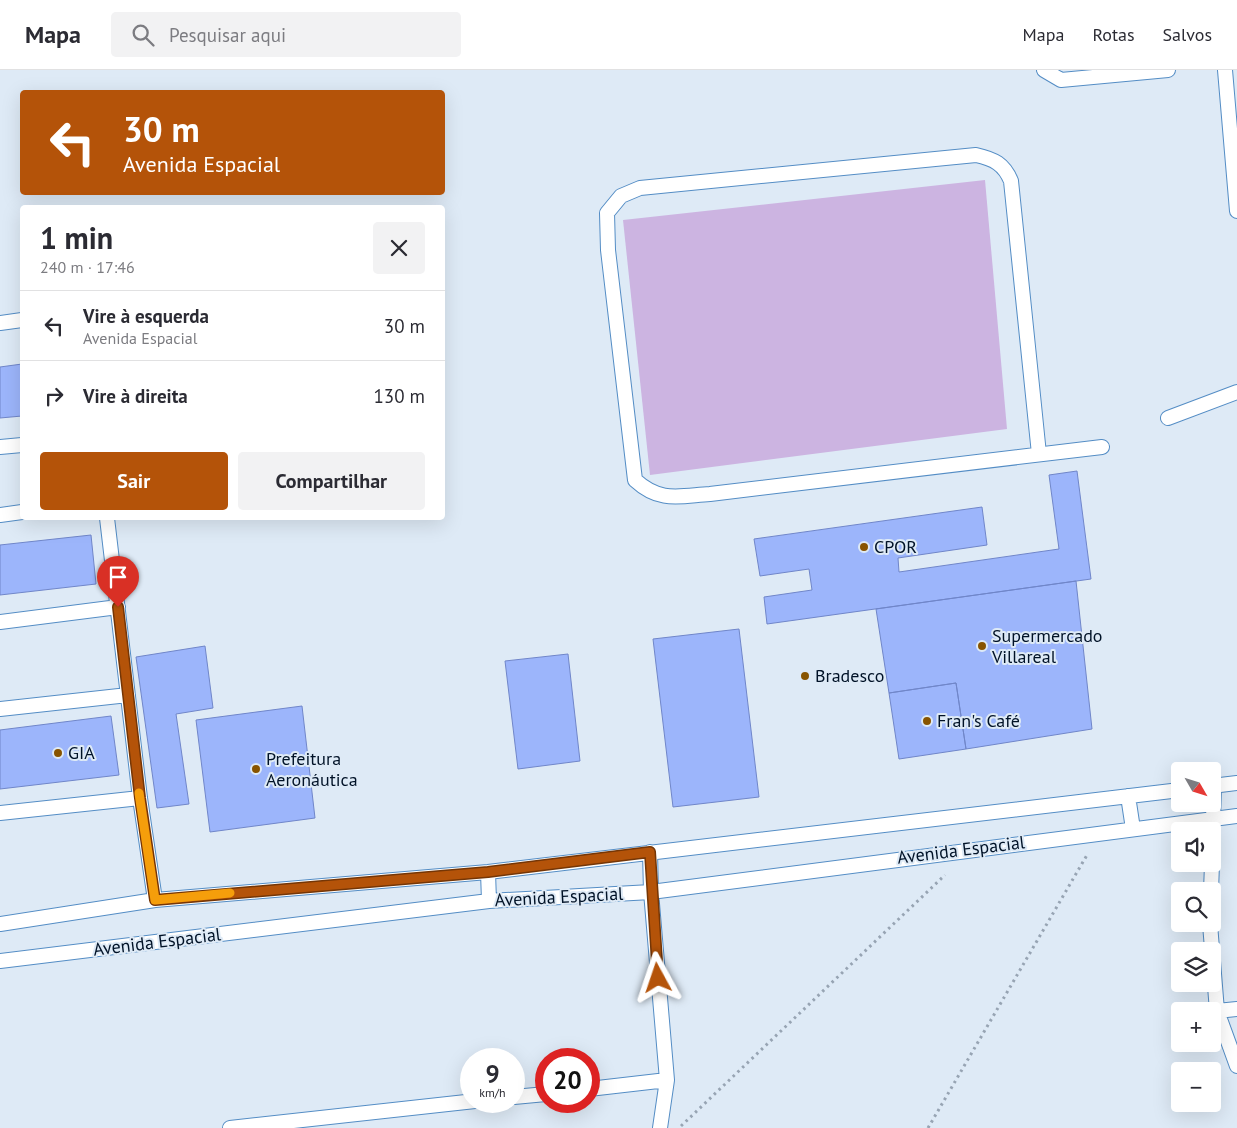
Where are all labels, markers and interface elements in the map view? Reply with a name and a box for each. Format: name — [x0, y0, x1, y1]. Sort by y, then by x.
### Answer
search box — [111, 12, 461, 57]
text: Mapa — [25, 19, 81, 50]
icon: search — [129, 21, 157, 49]
text: Pesquisar aqui — [169, 23, 286, 47]
text: Mapa — [1023, 23, 1064, 46]
text: Rotas — [1092, 23, 1135, 46]
text: Salvos — [1163, 23, 1212, 46]
text: 30 m — [123, 106, 200, 152]
icon: left — [40, 110, 105, 175]
text: Avenida Espacial — [123, 150, 280, 178]
text: 1 min — [40, 218, 113, 257]
button: close — [373, 222, 425, 274]
text: 240 m · 17:46 — [40, 257, 135, 277]
text: Vire à esquerda — [83, 304, 209, 328]
icon: left — [40, 312, 68, 340]
text: 30 m — [384, 314, 425, 338]
text: Avenida Espacial — [83, 328, 197, 348]
icon: right — [40, 382, 68, 410]
text: Vire à direita — [83, 384, 188, 408]
text: 130 m — [373, 384, 425, 408]
button: Sair — [40, 452, 228, 510]
button: Compartilhar — [238, 452, 425, 510]
place label: CPOR — [874, 535, 917, 558]
marker: CPOR — [858, 541, 870, 553]
pin — [97, 556, 139, 607]
icon: arrive — [104, 563, 132, 591]
place label: Supermercado Villareal — [991, 624, 1103, 668]
marker: Supermercado Villareal — [976, 640, 988, 652]
place label: Bradesco — [815, 664, 884, 687]
marker: Bradesco — [799, 670, 811, 682]
place label: Fran's Café — [937, 709, 1020, 732]
marker: Fran's Café — [921, 715, 933, 727]
place label: GIA — [68, 741, 95, 764]
marker: GIA — [52, 747, 64, 759]
place label: Prefeitura Aeronáutica — [266, 747, 358, 791]
north arrow — [1171, 762, 1221, 812]
map controls — [1171, 762, 1221, 1112]
marker: Prefeitura Aeronáutica — [250, 763, 262, 775]
button: sound — [1171, 822, 1221, 872]
street label: Avenida Espacial — [896, 830, 1027, 869]
street label: Avenida Espacial — [494, 882, 625, 911]
button: search — [1171, 882, 1221, 932]
street label: Avenida Espacial — [92, 922, 223, 961]
button: layers — [1171, 942, 1221, 992]
position arrow — [631, 951, 683, 1003]
button: + — [1171, 1002, 1221, 1052]
speed limit sign: 20 — [535, 1048, 600, 1113]
text: 9 — [485, 1058, 500, 1090]
button: − — [1171, 1062, 1221, 1112]
text: km/h — [479, 1085, 506, 1100]

